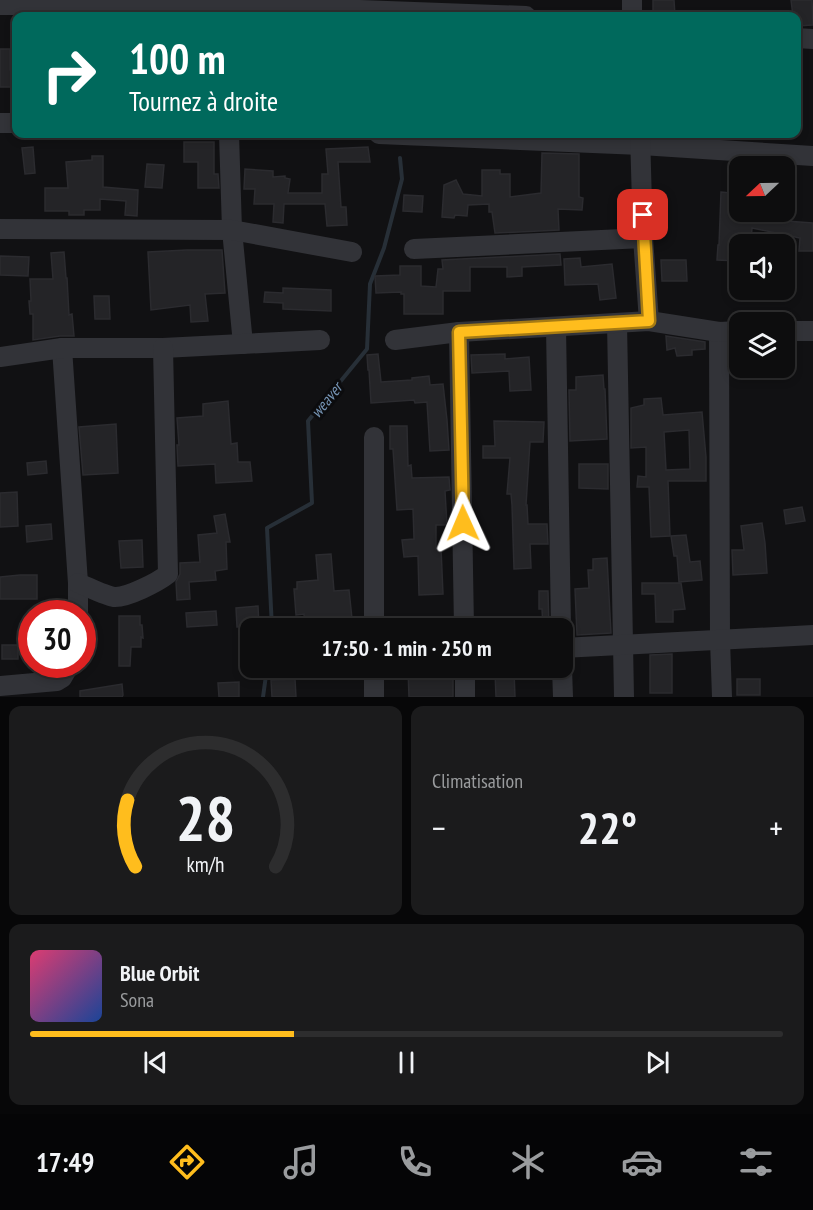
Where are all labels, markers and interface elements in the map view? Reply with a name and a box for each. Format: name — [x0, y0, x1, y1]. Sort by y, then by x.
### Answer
text: 100 m — [129, 31, 226, 86]
icon: right — [30, 36, 108, 114]
text: Tournez à droite — [129, 84, 278, 118]
north arrow — [729, 156, 795, 222]
map controls — [729, 156, 795, 378]
pin — [617, 189, 668, 240]
icon: arrive — [626, 198, 659, 231]
button: sound — [729, 234, 795, 300]
button: layers — [729, 312, 795, 378]
water label: weaver — [306, 376, 348, 422]
position arrow — [431, 491, 495, 555]
speed limit sign: 30 — [18, 600, 96, 678]
text: 17:50 · 1 min · 250 m — [321, 634, 492, 662]
text: Climatisation — [432, 768, 523, 794]
text: 28 — [176, 777, 235, 858]
text: 22° — [578, 798, 637, 856]
text: − — [432, 806, 446, 849]
text: + — [769, 806, 783, 849]
text: km/h — [186, 851, 225, 879]
text: Blue Orbit — [120, 959, 199, 987]
text: Sona — [120, 987, 154, 1013]
icon: previous — [139, 1046, 172, 1079]
icon: pause — [390, 1046, 423, 1079]
icon: next — [641, 1046, 674, 1079]
icon: directions — [166, 1141, 208, 1183]
icon: music — [280, 1141, 322, 1183]
icon: phone — [394, 1141, 436, 1183]
icon: climate — [507, 1141, 549, 1183]
icon: car — [621, 1141, 663, 1183]
icon: filters — [735, 1141, 777, 1183]
text: 17:49 — [36, 1145, 94, 1179]

